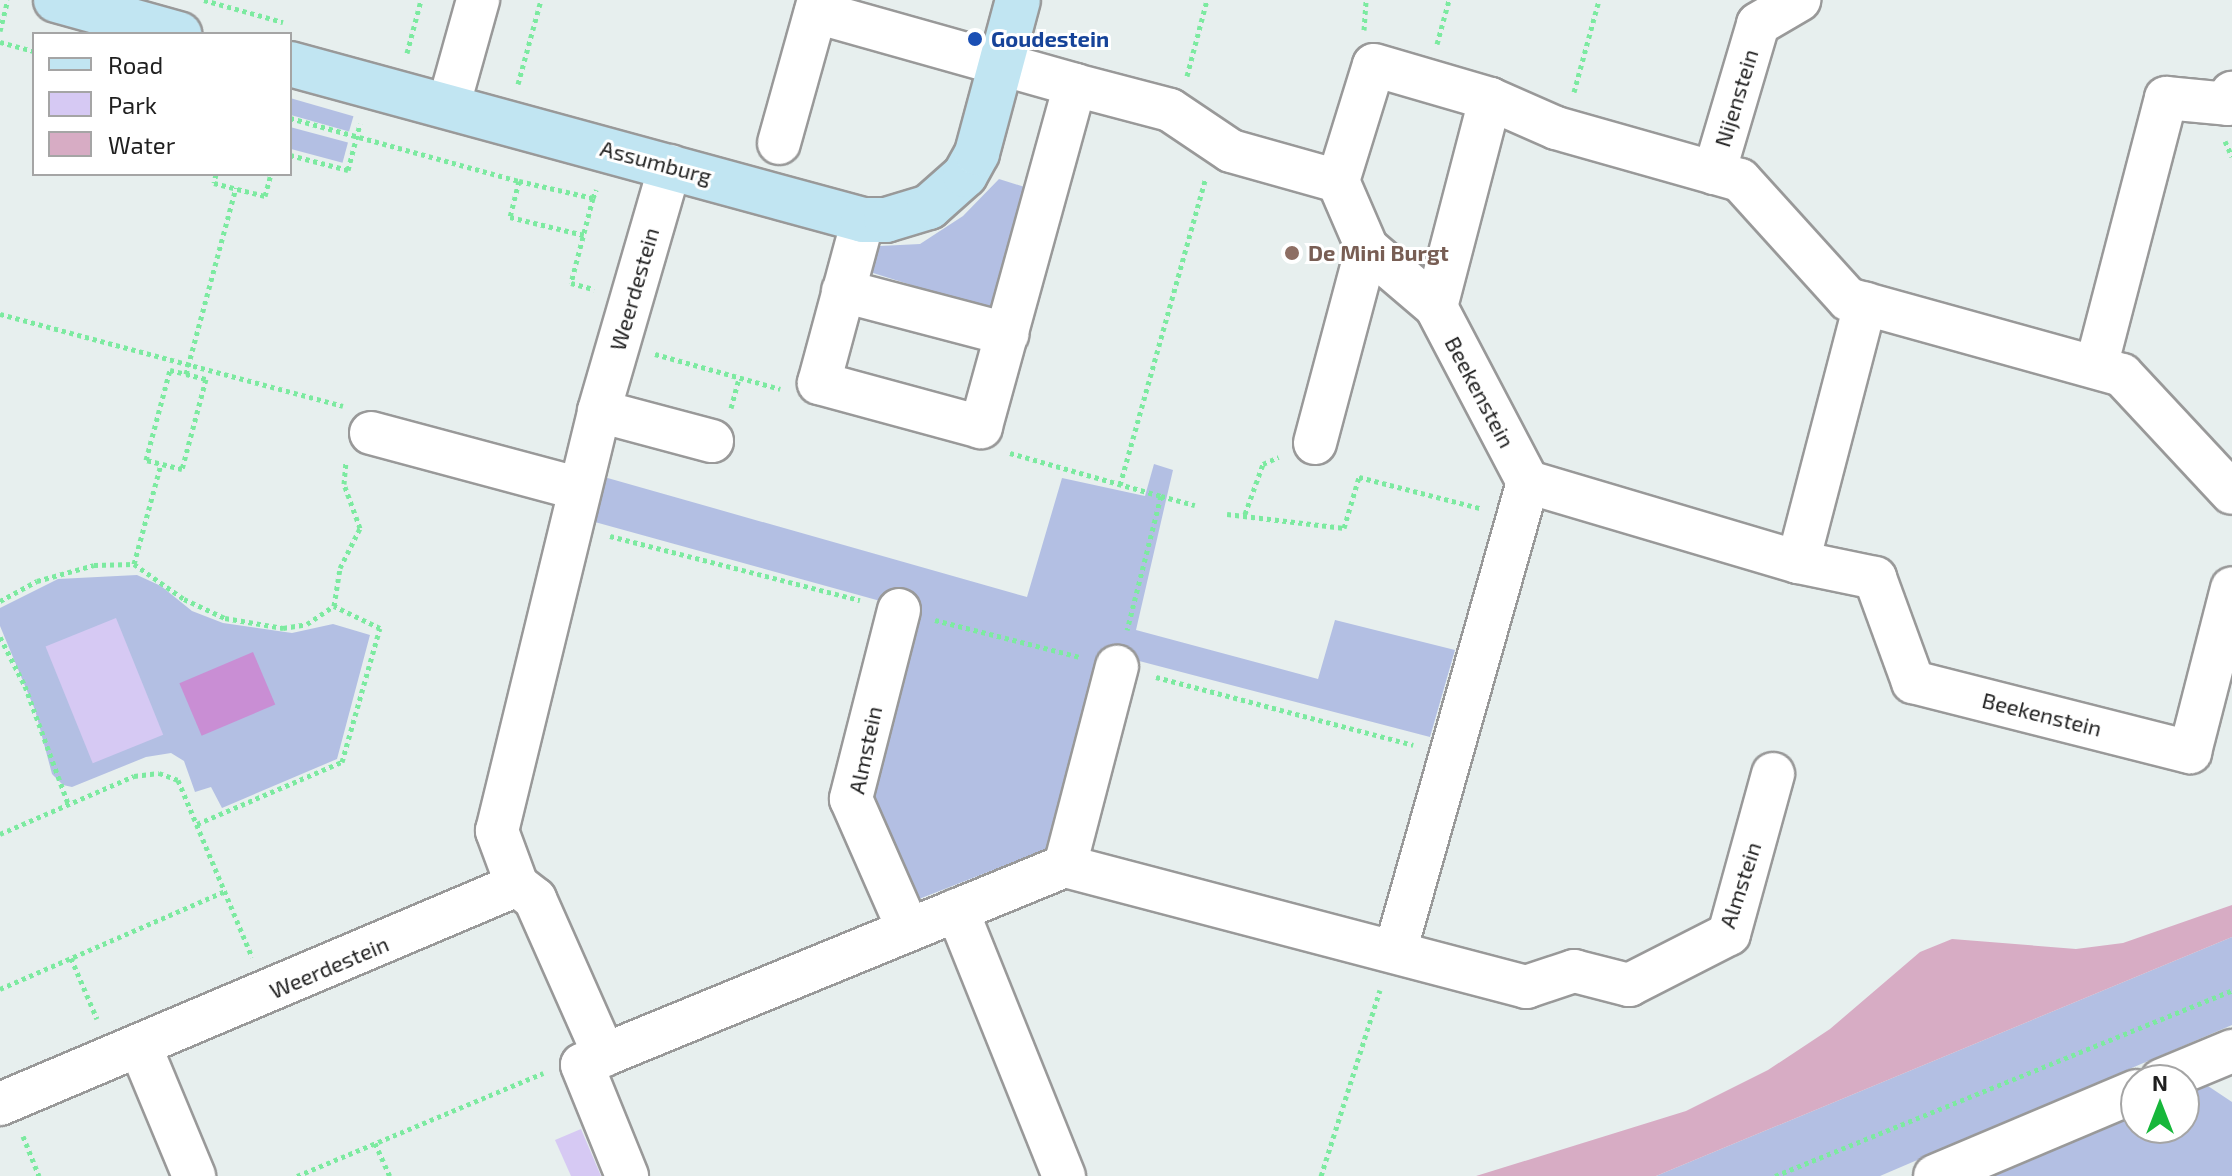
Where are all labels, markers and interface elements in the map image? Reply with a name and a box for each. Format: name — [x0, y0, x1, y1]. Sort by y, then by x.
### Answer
place label: Goudestein — [991, 26, 1109, 52]
marker: Goudestein — [966, 30, 984, 48]
legend — [32, 32, 292, 176]
street label: Nijenstein — [1709, 46, 1763, 150]
text: Road — [108, 50, 163, 79]
text: Park — [108, 90, 157, 119]
text: Water — [108, 130, 175, 159]
street label: Assumburg — [598, 135, 714, 189]
street label: Weerdestein — [604, 224, 664, 354]
place label: De Mini Burgt — [1308, 240, 1449, 266]
marker: De Mini Burgt — [1283, 244, 1301, 262]
street label: Beekenstein — [1440, 332, 1520, 452]
street label: Beekenstein — [1979, 686, 2105, 742]
street label: Almstein — [843, 704, 887, 796]
street label: Almstein — [1714, 839, 1766, 931]
street label: Weerdestein — [266, 930, 392, 1004]
north arrow — [2120, 1064, 2200, 1144]
text: N — [2152, 1069, 2168, 1095]

